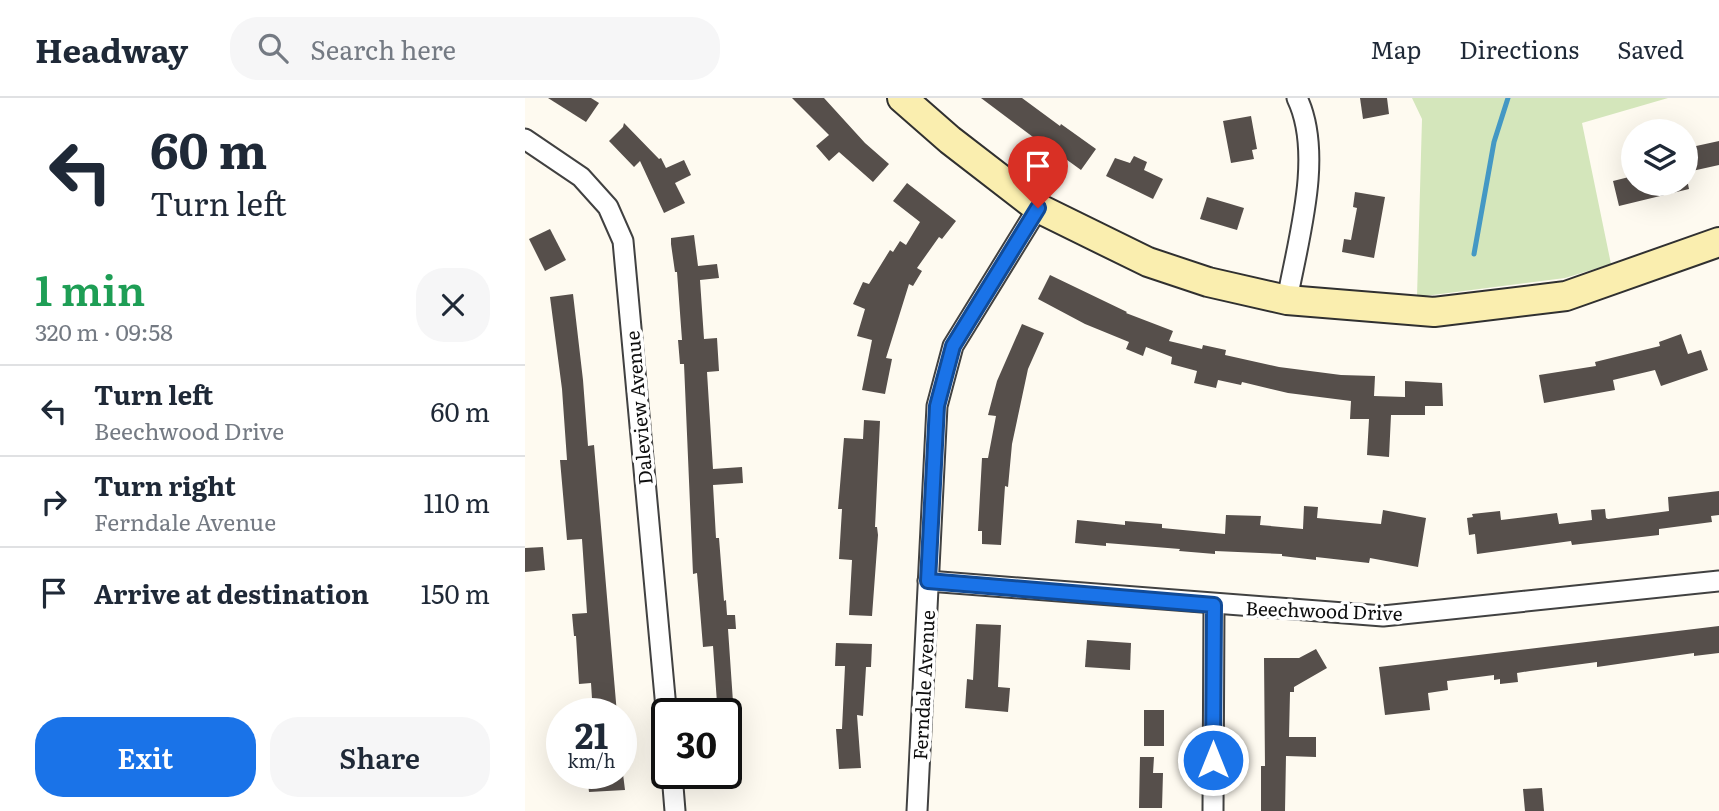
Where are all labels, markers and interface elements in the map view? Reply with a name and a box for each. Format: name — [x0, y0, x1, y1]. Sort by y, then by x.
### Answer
search box — [230, 17, 720, 80]
text: Headway — [35, 24, 188, 73]
icon: search — [254, 29, 292, 67]
text: Search here — [310, 29, 456, 68]
text: Map — [1370, 31, 1421, 66]
text: Directions — [1459, 31, 1579, 66]
text: Saved — [1617, 31, 1684, 66]
text: 60 m — [150, 111, 267, 184]
map controls — [1621, 119, 1698, 196]
button: layers — [1621, 119, 1698, 196]
icon: left — [35, 126, 126, 217]
pin — [1008, 136, 1068, 208]
icon: arrive — [1019, 147, 1057, 185]
text: Turn left — [150, 178, 287, 226]
text: 1 min — [35, 257, 145, 319]
button: close — [416, 268, 490, 342]
text: 320 m · 09:58 — [35, 314, 173, 348]
street label: Daleview Avenue — [617, 330, 659, 486]
text: Turn left — [94, 374, 213, 413]
text: 60 m — [431, 391, 490, 430]
icon: left — [35, 392, 73, 430]
text: Beechwood Drive — [94, 413, 284, 447]
text: Turn right — [94, 465, 236, 504]
text: 110 m — [423, 482, 490, 521]
icon: right — [35, 483, 73, 521]
text: Ferndale Avenue — [94, 504, 276, 538]
text: Arrive at destination — [94, 573, 369, 612]
text: 150 m — [421, 573, 490, 612]
icon: arrive — [35, 574, 73, 612]
street label: Beechwood Drive — [1245, 593, 1403, 627]
street label: Ferndale Avenue — [905, 609, 941, 761]
speed limit sign: 30 — [651, 698, 742, 789]
text: 21 — [575, 708, 608, 760]
button: Exit — [35, 717, 256, 797]
button: Share — [270, 717, 490, 797]
position arrow — [1176, 723, 1250, 797]
text: km/h — [568, 747, 615, 774]

